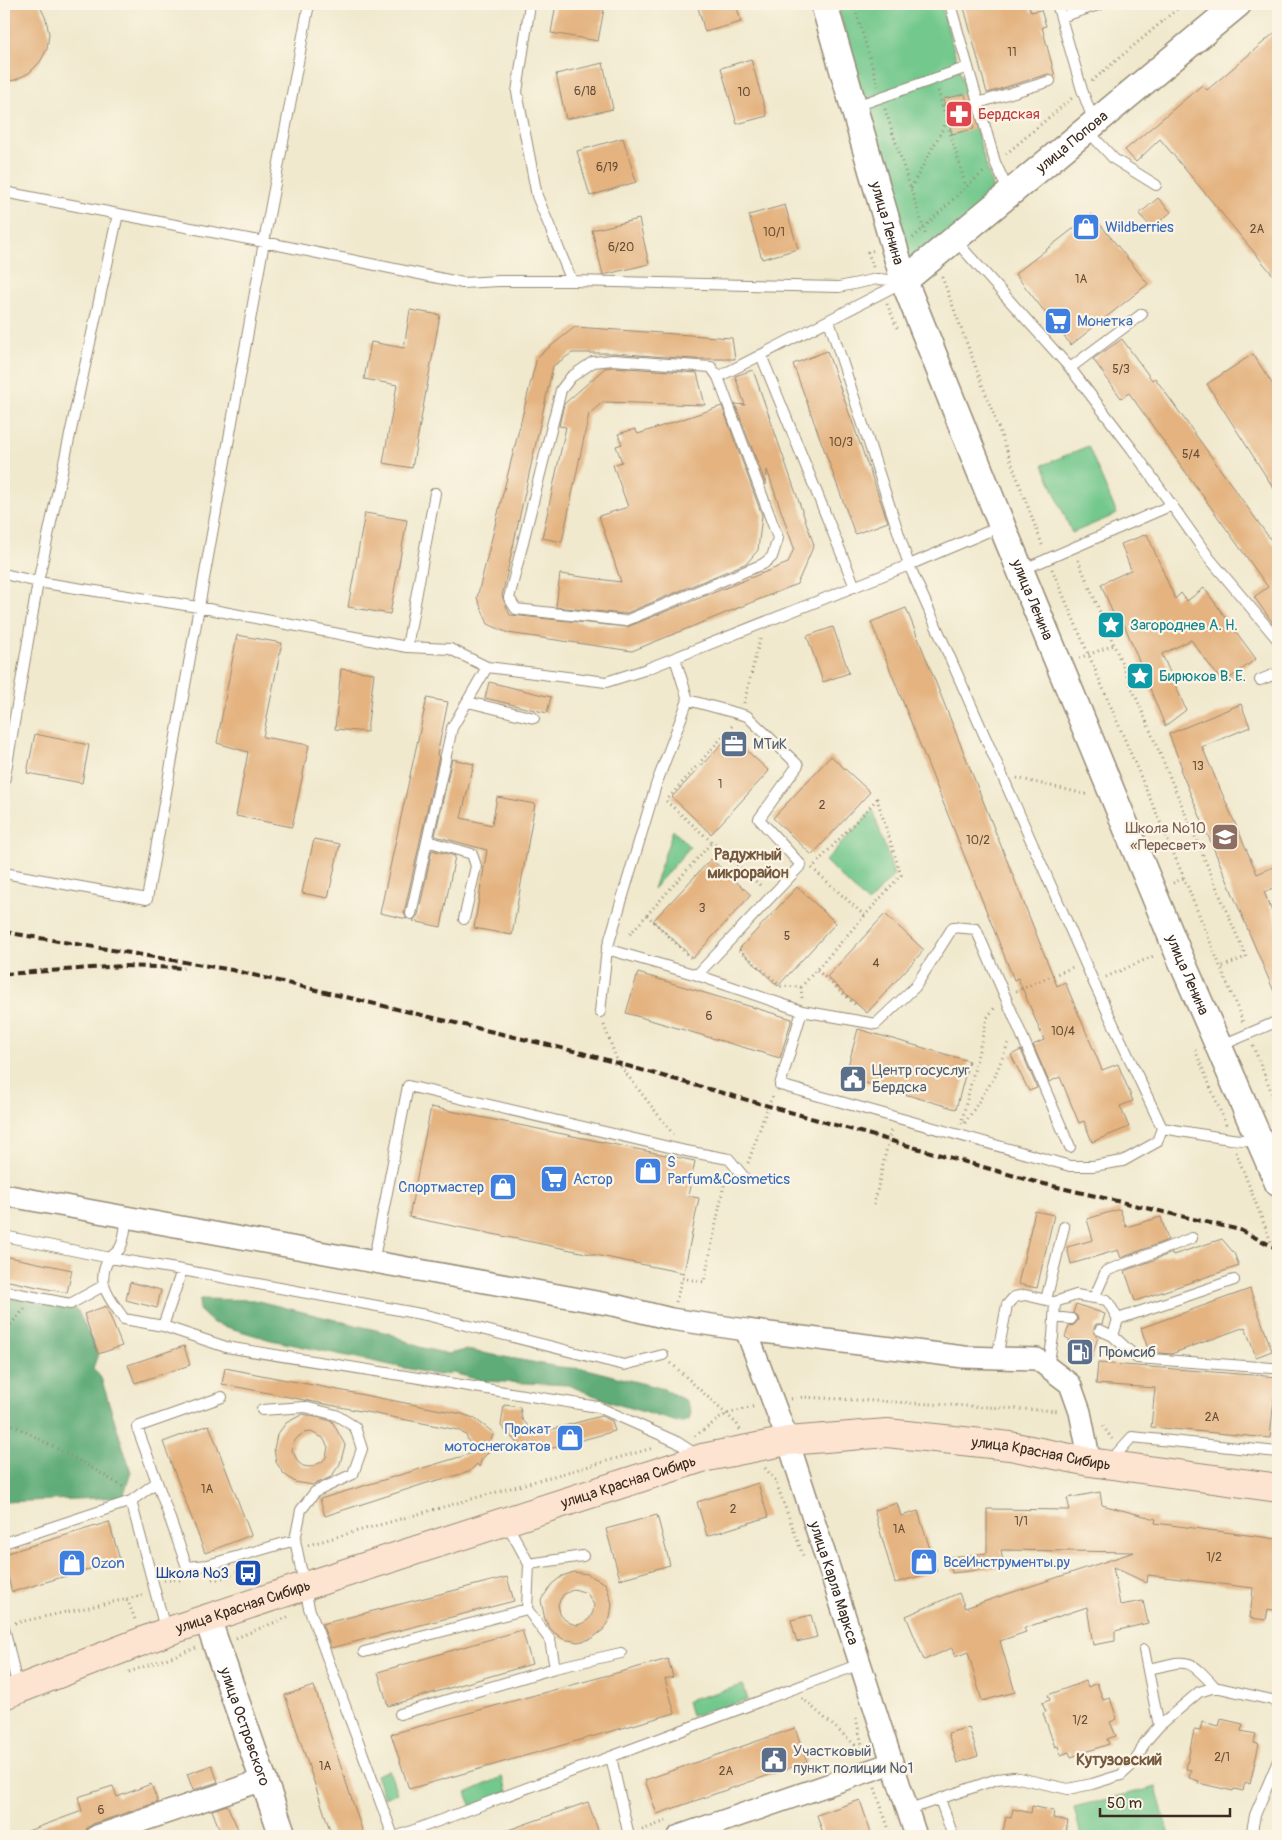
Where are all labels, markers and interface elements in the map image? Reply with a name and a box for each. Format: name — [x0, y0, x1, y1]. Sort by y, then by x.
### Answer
house number: 11 — [1007, 45, 1017, 60]
house number: 6/18 — [574, 84, 596, 99]
house number: 10 — [738, 85, 750, 100]
pharmacy icon: Бердская — [944, 99, 974, 129]
place label: Бердская — [978, 105, 1040, 124]
street label: улица Попова — [1031, 107, 1112, 178]
house number: 6/19 — [596, 160, 618, 175]
street label: улица Ленина — [865, 178, 908, 267]
shop icon: Wildberries — [1071, 212, 1101, 242]
place label: Wildberries — [1105, 218, 1174, 237]
house number: 2А — [1250, 222, 1264, 237]
house number: 10/1 — [763, 225, 785, 240]
house number: 6/20 — [608, 240, 634, 255]
house number: 1А — [1075, 272, 1087, 287]
supermarket icon: Монетка — [1043, 306, 1073, 336]
place label: Монетка — [1077, 312, 1133, 331]
house number: 5/3 — [1112, 362, 1130, 377]
house number: 10/3 — [829, 435, 853, 450]
house number: 5/4 — [1182, 447, 1200, 462]
street label: улица Ленина — [1006, 556, 1057, 643]
place icon: Загороднев А. Н. — [1096, 610, 1126, 640]
place label: Загороднев А. Н. — [1130, 616, 1238, 635]
place icon: Бирюков В. Е. — [1125, 661, 1155, 691]
place label: Бирюков В. Е. — [1159, 667, 1246, 686]
office icon: МТиК — [719, 729, 749, 759]
place label: МТиК — [753, 735, 787, 754]
house number: 13 — [1192, 759, 1204, 774]
house number: 1 — [718, 777, 722, 792]
house number: 2 — [819, 798, 826, 813]
place label: Школа №10 «Пересвет» — [1126, 819, 1206, 855]
school or university icon: Школа №10 «Пересвет» — [1210, 822, 1240, 852]
house number: 10/2 — [966, 833, 990, 848]
district label: Радужный микрорайон — [707, 845, 789, 883]
house number: 3 — [699, 901, 706, 916]
house number: 5 — [784, 929, 790, 944]
street label: улица Ленина — [1161, 931, 1213, 1018]
house number: 4 — [873, 956, 880, 971]
house number: 6 — [706, 1009, 713, 1024]
house number: 10/4 — [1051, 1024, 1075, 1039]
place label: Центр госуслуг Бердска — [872, 1061, 970, 1097]
public building icon: Центр госуслуг Бердска — [838, 1064, 868, 1094]
place label: S Parfum&Cosmetics — [667, 1153, 790, 1189]
shop icon: S Parfum&Cosmetics — [633, 1156, 663, 1186]
supermarket icon: Астор — [539, 1164, 569, 1194]
place label: Астор — [573, 1170, 613, 1189]
shop icon: Спортмастер — [488, 1172, 518, 1202]
place label: Спортмастер — [398, 1178, 484, 1197]
fuel station icon: Промсиб — [1065, 1337, 1095, 1367]
place label: Промсиб — [1099, 1343, 1156, 1362]
house number: 2А — [1205, 1410, 1219, 1425]
place label: Прокат мотоснегокатов — [444, 1420, 551, 1456]
shop icon: Прокат мотоснегокатов — [555, 1423, 585, 1453]
street label: улица Красная Сибирь — [970, 1433, 1112, 1475]
street label: улица Красная Сибирь — [558, 1452, 699, 1513]
house number: 1А — [201, 1482, 213, 1497]
house number: 2 — [730, 1502, 737, 1517]
house number: 1/1 — [1014, 1514, 1028, 1529]
street label: улица Карла Маркса — [804, 1518, 862, 1647]
house number: 1А — [893, 1522, 905, 1537]
shop icon: ВсеИнструменты.ру — [909, 1547, 939, 1577]
shop icon: Ozon — [57, 1548, 87, 1578]
house number: 1/2 — [1206, 1550, 1222, 1565]
place label: ВсеИнструменты.ру — [943, 1553, 1071, 1572]
place label: Ozon — [91, 1554, 125, 1573]
bus stop icon: Школа №3 — [233, 1558, 263, 1588]
place label: Школа №3 — [156, 1564, 229, 1583]
street label: улица Красная Сибирь — [172, 1576, 313, 1638]
street label: улица Островского — [215, 1664, 274, 1789]
house number: 1/2 — [1072, 1713, 1088, 1728]
place label: Участковый пункт полиции №1 — [793, 1742, 913, 1778]
public building icon: Участковый пункт полиции №1 — [759, 1745, 789, 1775]
district label: Кутузовский — [1076, 1750, 1162, 1770]
house number: 2/1 — [1214, 1750, 1230, 1765]
house number: 1А — [319, 1759, 331, 1774]
house number: 2А — [719, 1764, 733, 1779]
scale bar — [1100, 1785, 1230, 1817]
text: 50 m — [1107, 1794, 1142, 1813]
house number: 6 — [98, 1803, 105, 1818]

